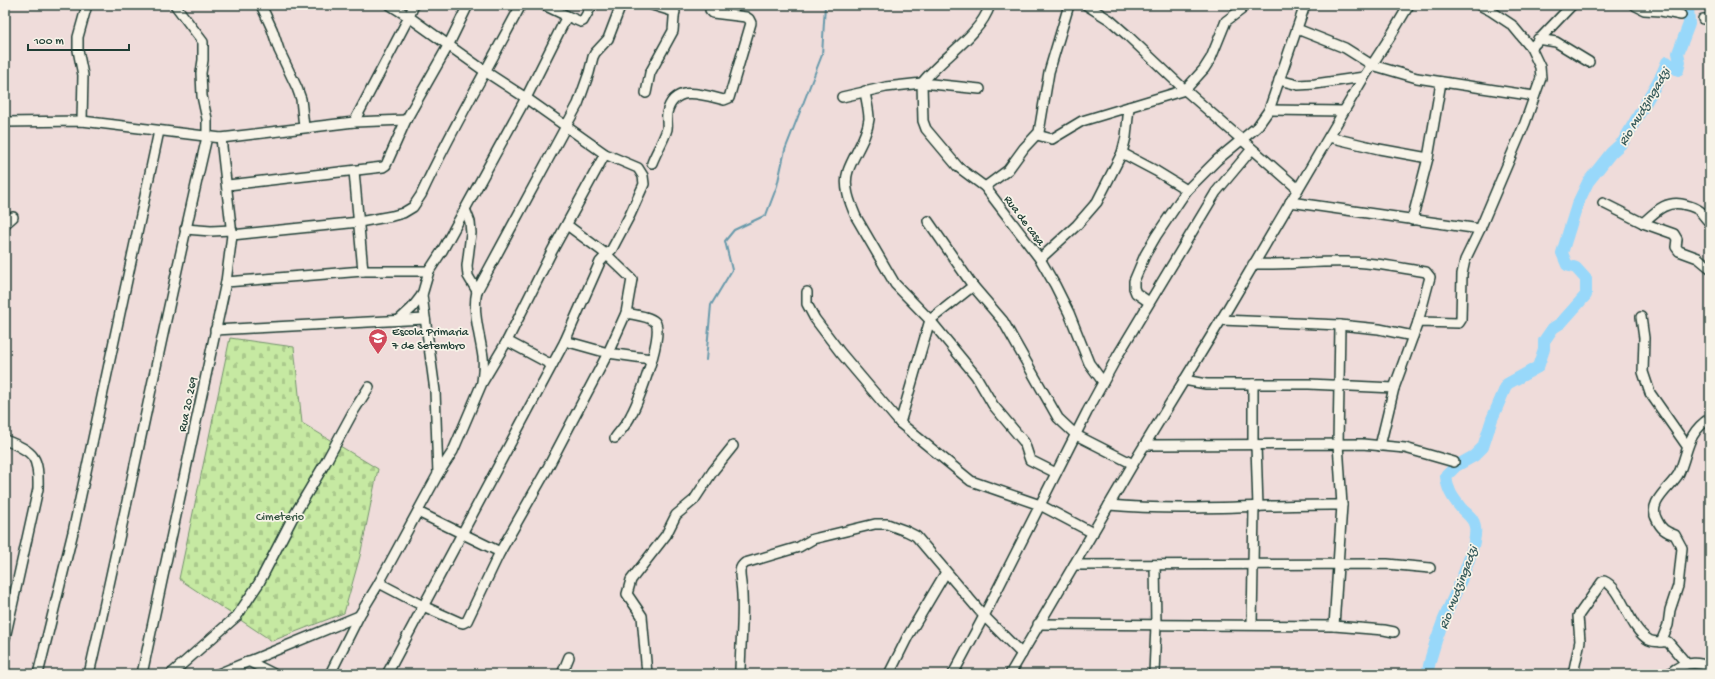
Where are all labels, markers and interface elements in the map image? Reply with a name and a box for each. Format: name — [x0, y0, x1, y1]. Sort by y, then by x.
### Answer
scale bar — [28, 26, 129, 52]
text: 100 m — [33, 35, 64, 49]
water label: Rio Mudzingadzi — [1616, 64, 1675, 149]
street label: Rua de casa — [1000, 193, 1047, 249]
place label: Escola Primaria 7 de Setembro — [391, 326, 469, 354]
school or university icon: Escola Primaria 7 de Setembro — [367, 327, 389, 355]
street label: Rua 20.269 — [176, 376, 202, 433]
park label: Cimeterio — [256, 511, 304, 525]
water label: Rio Mudzingadzi — [1437, 542, 1483, 632]

